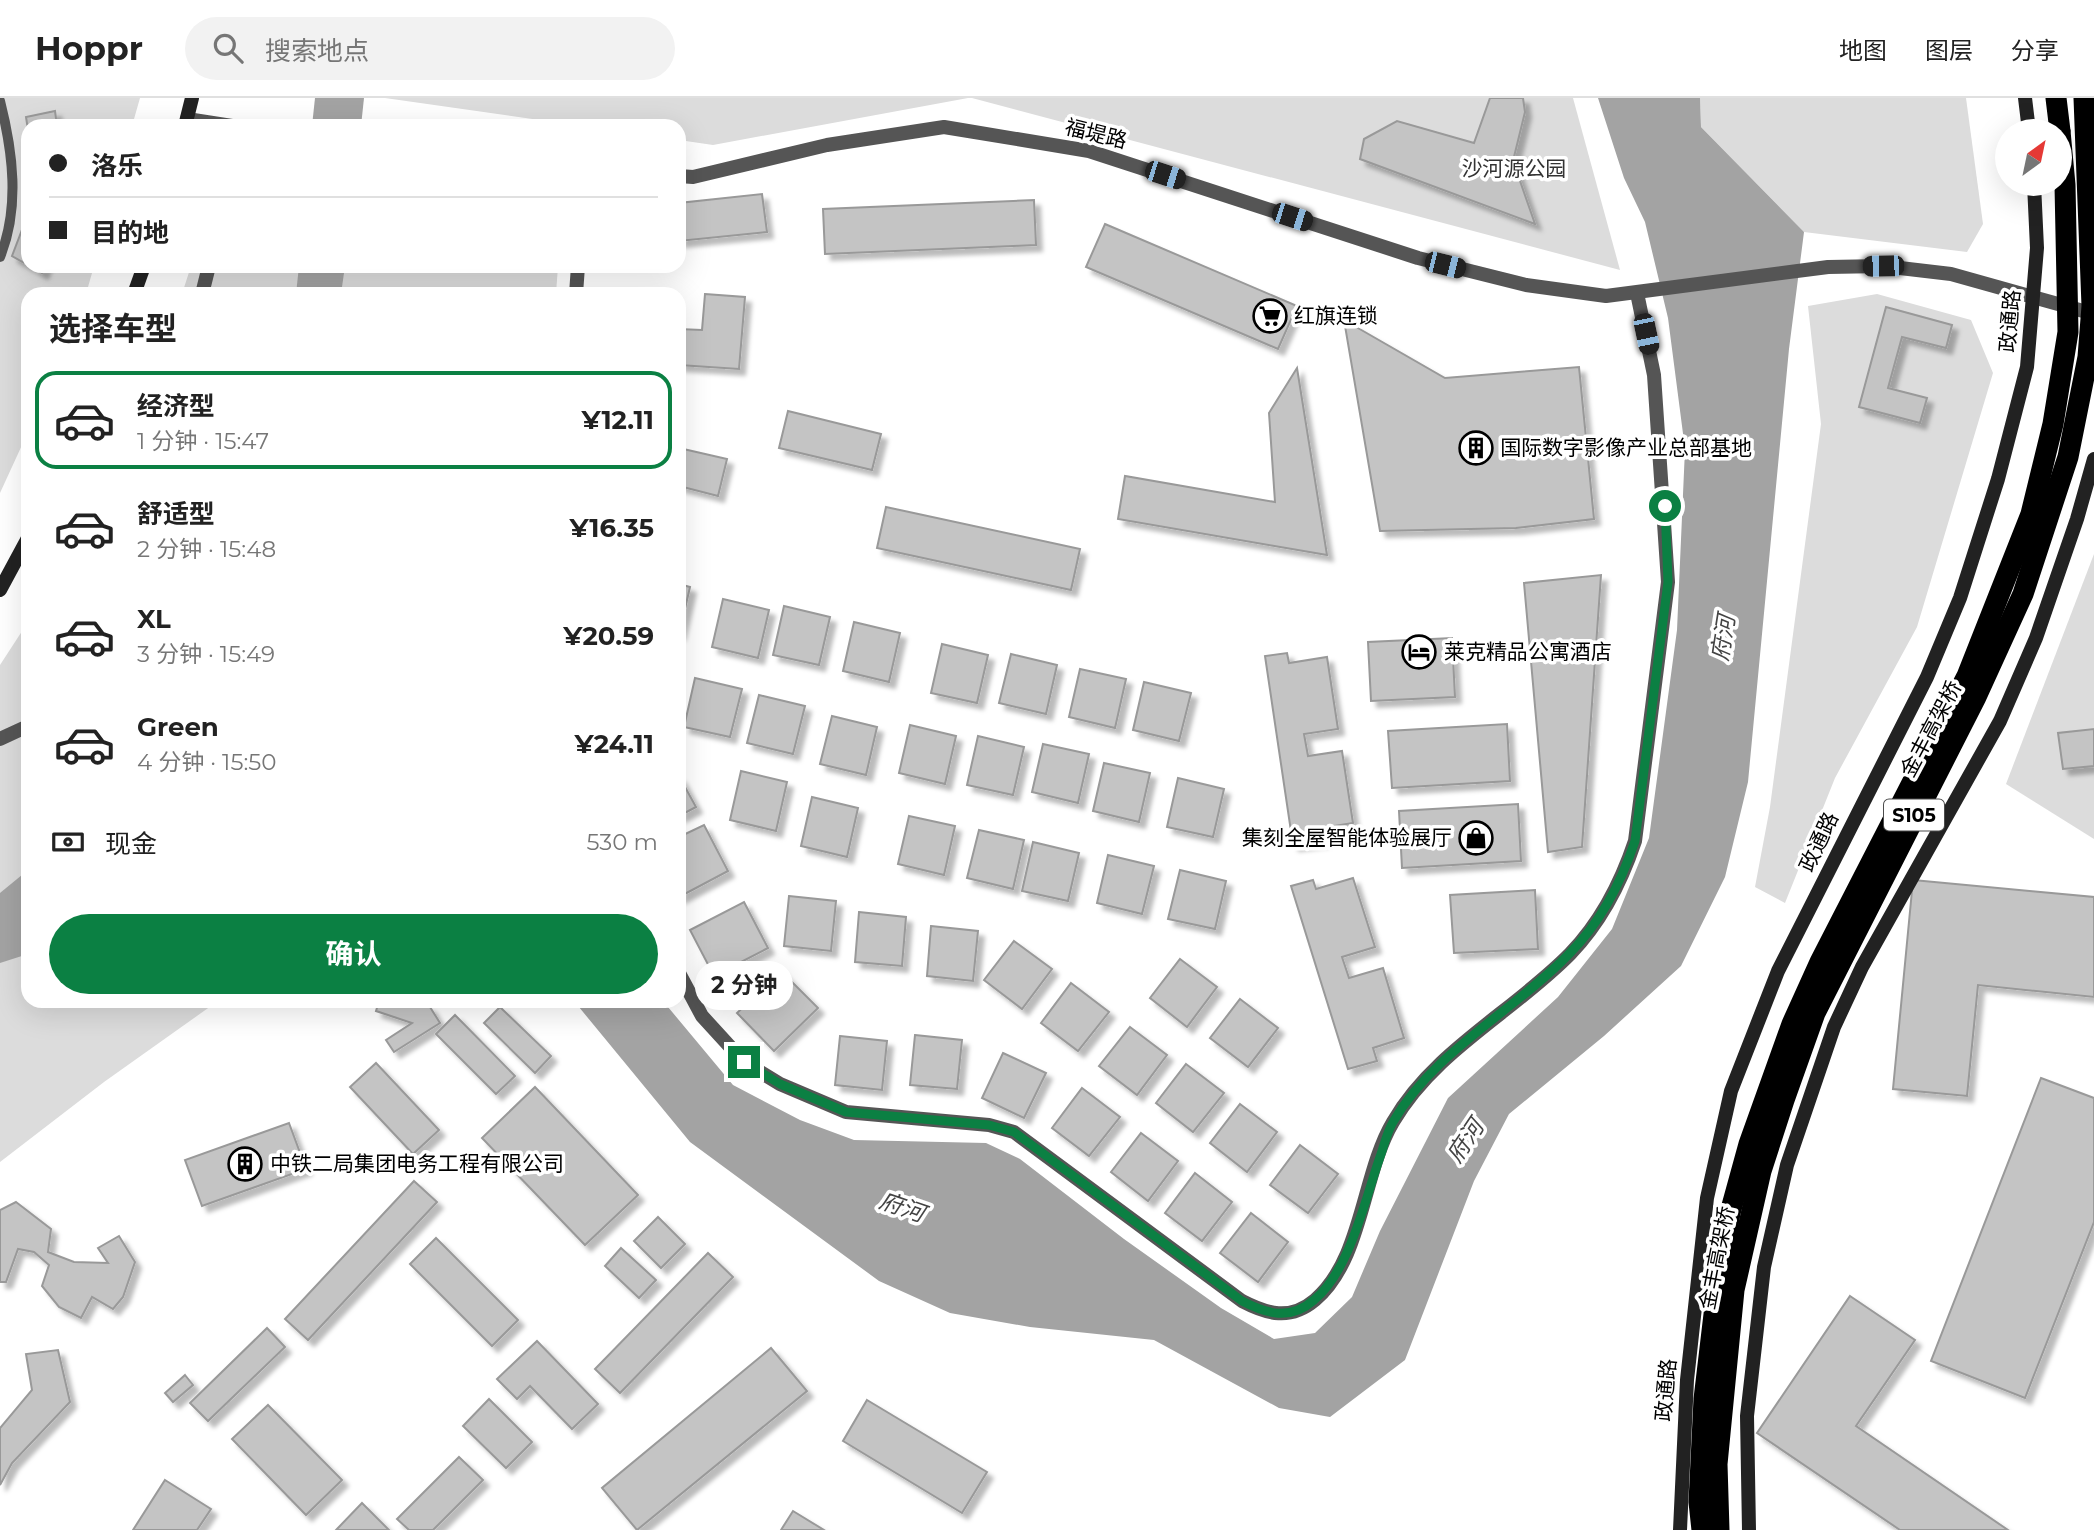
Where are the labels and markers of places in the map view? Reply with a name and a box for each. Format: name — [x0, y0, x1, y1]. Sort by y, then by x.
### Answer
supermarket icon: 红旗连锁 — [1251, 297, 1289, 335]
place label: 红旗连锁 — [1294, 303, 1378, 328]
building icon: 国际数字影像产业总部基地 — [1457, 429, 1495, 467]
place label: 国际数字影像产业总部基地 — [1500, 435, 1752, 460]
hotel icon: 莱克精品公寓酒店 — [1400, 633, 1438, 671]
place label: 莱克精品公寓酒店 — [1444, 639, 1612, 664]
shop icon: 集刻全屋智能体验展厅 — [1457, 819, 1495, 857]
place label: 集刻全屋智能体验展厅 — [1242, 825, 1452, 850]
building icon: 中铁二局集团电务工程有限公司 — [226, 1145, 264, 1183]
place label: 中铁二局集团电务工程有限公司 — [270, 1151, 564, 1176]

